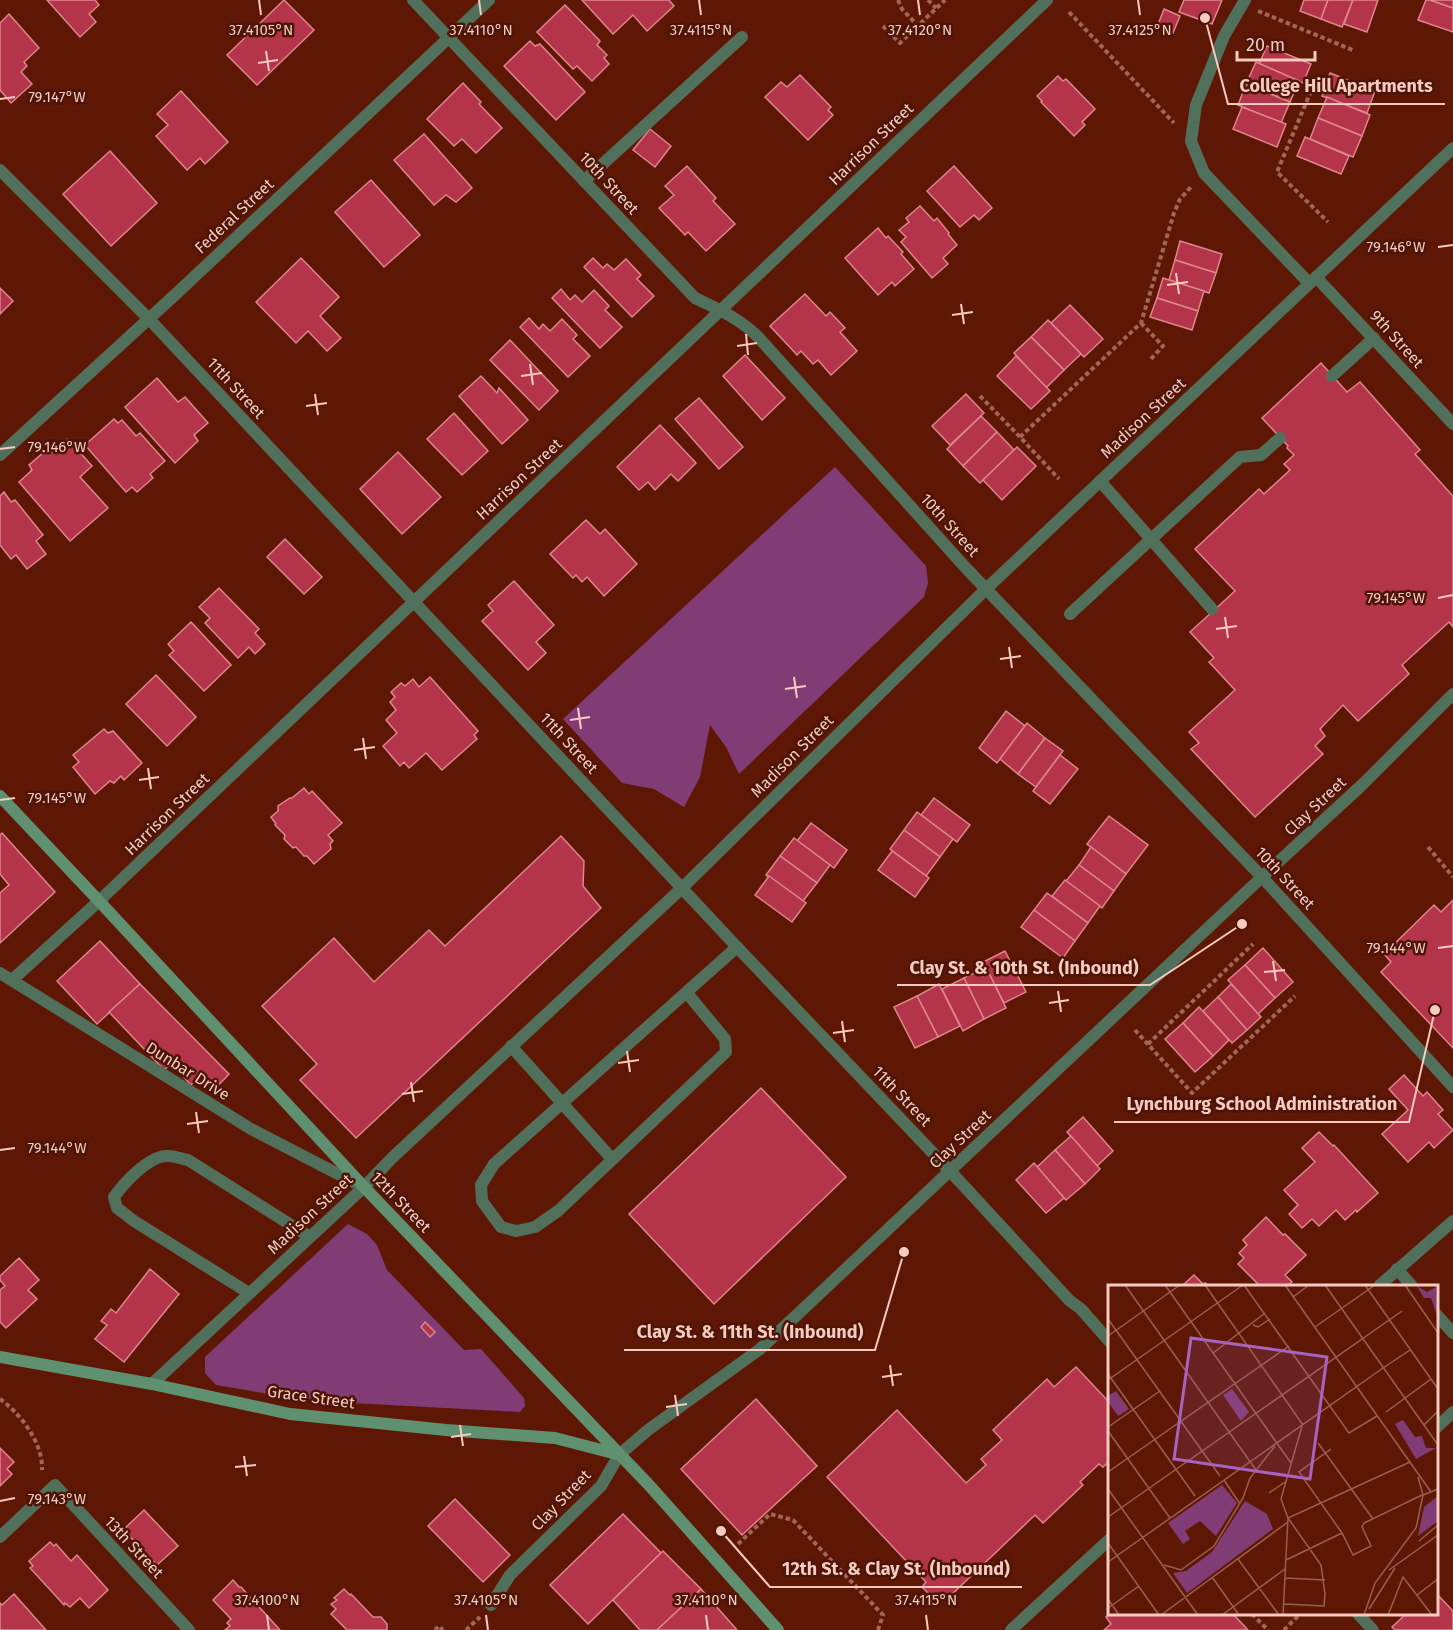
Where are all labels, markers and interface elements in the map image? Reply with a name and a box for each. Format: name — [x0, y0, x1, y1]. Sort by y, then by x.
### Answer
text: 37.4105°N — [229, 21, 293, 39]
text: 37.4110°N — [449, 21, 513, 39]
text: 37.4115°N — [670, 21, 732, 39]
text: 37.4120°N — [888, 21, 952, 39]
text: 37.4125°N — [1108, 21, 1172, 39]
scale bar — [1237, 24, 1315, 62]
text: 20 m — [1246, 34, 1285, 56]
callout: College Hill Apartments — [1228, 68, 1445, 104]
text: College Hill Apartments — [1239, 75, 1433, 97]
text: 79.147°W — [28, 88, 86, 106]
street label: Harrison Street — [825, 99, 917, 189]
street label: 10th Street — [575, 148, 643, 218]
street label: Federal Street — [191, 175, 277, 257]
text: 79.146°W — [1367, 238, 1426, 256]
street label: 9th Street — [1366, 306, 1428, 372]
street label: 11th Street — [203, 354, 269, 423]
street label: Madison Street — [1097, 374, 1190, 462]
street label: Harrison Street — [472, 434, 566, 524]
text: 79.146°W — [28, 438, 87, 456]
street label: 10th Street — [917, 489, 984, 561]
text: 79.145°W — [1367, 589, 1426, 607]
street label: 11th Street — [536, 709, 602, 778]
street label: Madison Street — [747, 711, 837, 801]
street label: Harrison Street — [121, 769, 213, 859]
street label: Clay Street — [1280, 773, 1350, 839]
text: 79.145°W — [28, 789, 87, 807]
street label: 10th Street — [1251, 843, 1319, 913]
text: 79.144°W — [1366, 939, 1426, 957]
callout: Clay St. & 10th St. (Inbound) — [897, 949, 1150, 985]
text: Clay St. & 10th St. (Inbound) — [909, 957, 1139, 979]
street label: Dunbar Drive — [143, 1038, 233, 1104]
street label: 11th Street — [869, 1062, 936, 1130]
callout: Lynchburg School Administration — [1114, 1086, 1409, 1122]
text: Lynchburg School Administration — [1127, 1093, 1397, 1115]
street label: Clay Street — [925, 1106, 995, 1172]
text: 79.144°W — [27, 1139, 87, 1157]
street label: 12th Street — [367, 1167, 435, 1237]
street label: Madison Street — [264, 1170, 357, 1258]
inset map — [1108, 1285, 1438, 1615]
callout: Clay St. & 11th St. (Inbound) — [624, 1314, 875, 1350]
text: Clay St. & 11th St. (Inbound) — [637, 1321, 863, 1343]
street label: Grace Street — [266, 1381, 356, 1413]
street label: Clay Street — [527, 1465, 595, 1534]
text: 79.143°W — [28, 1490, 87, 1508]
street label: 13th Street — [101, 1512, 168, 1582]
callout: 12th St. & Clay St. (Inbound) — [770, 1551, 1022, 1587]
text: 12th St. & Clay St. (Inbound) — [782, 1558, 1010, 1580]
text: 37.4100°N — [234, 1591, 300, 1609]
text: 37.4105°N — [454, 1591, 518, 1609]
text: 37.4110°N — [674, 1591, 738, 1609]
text: 37.4115°N — [895, 1591, 957, 1609]

